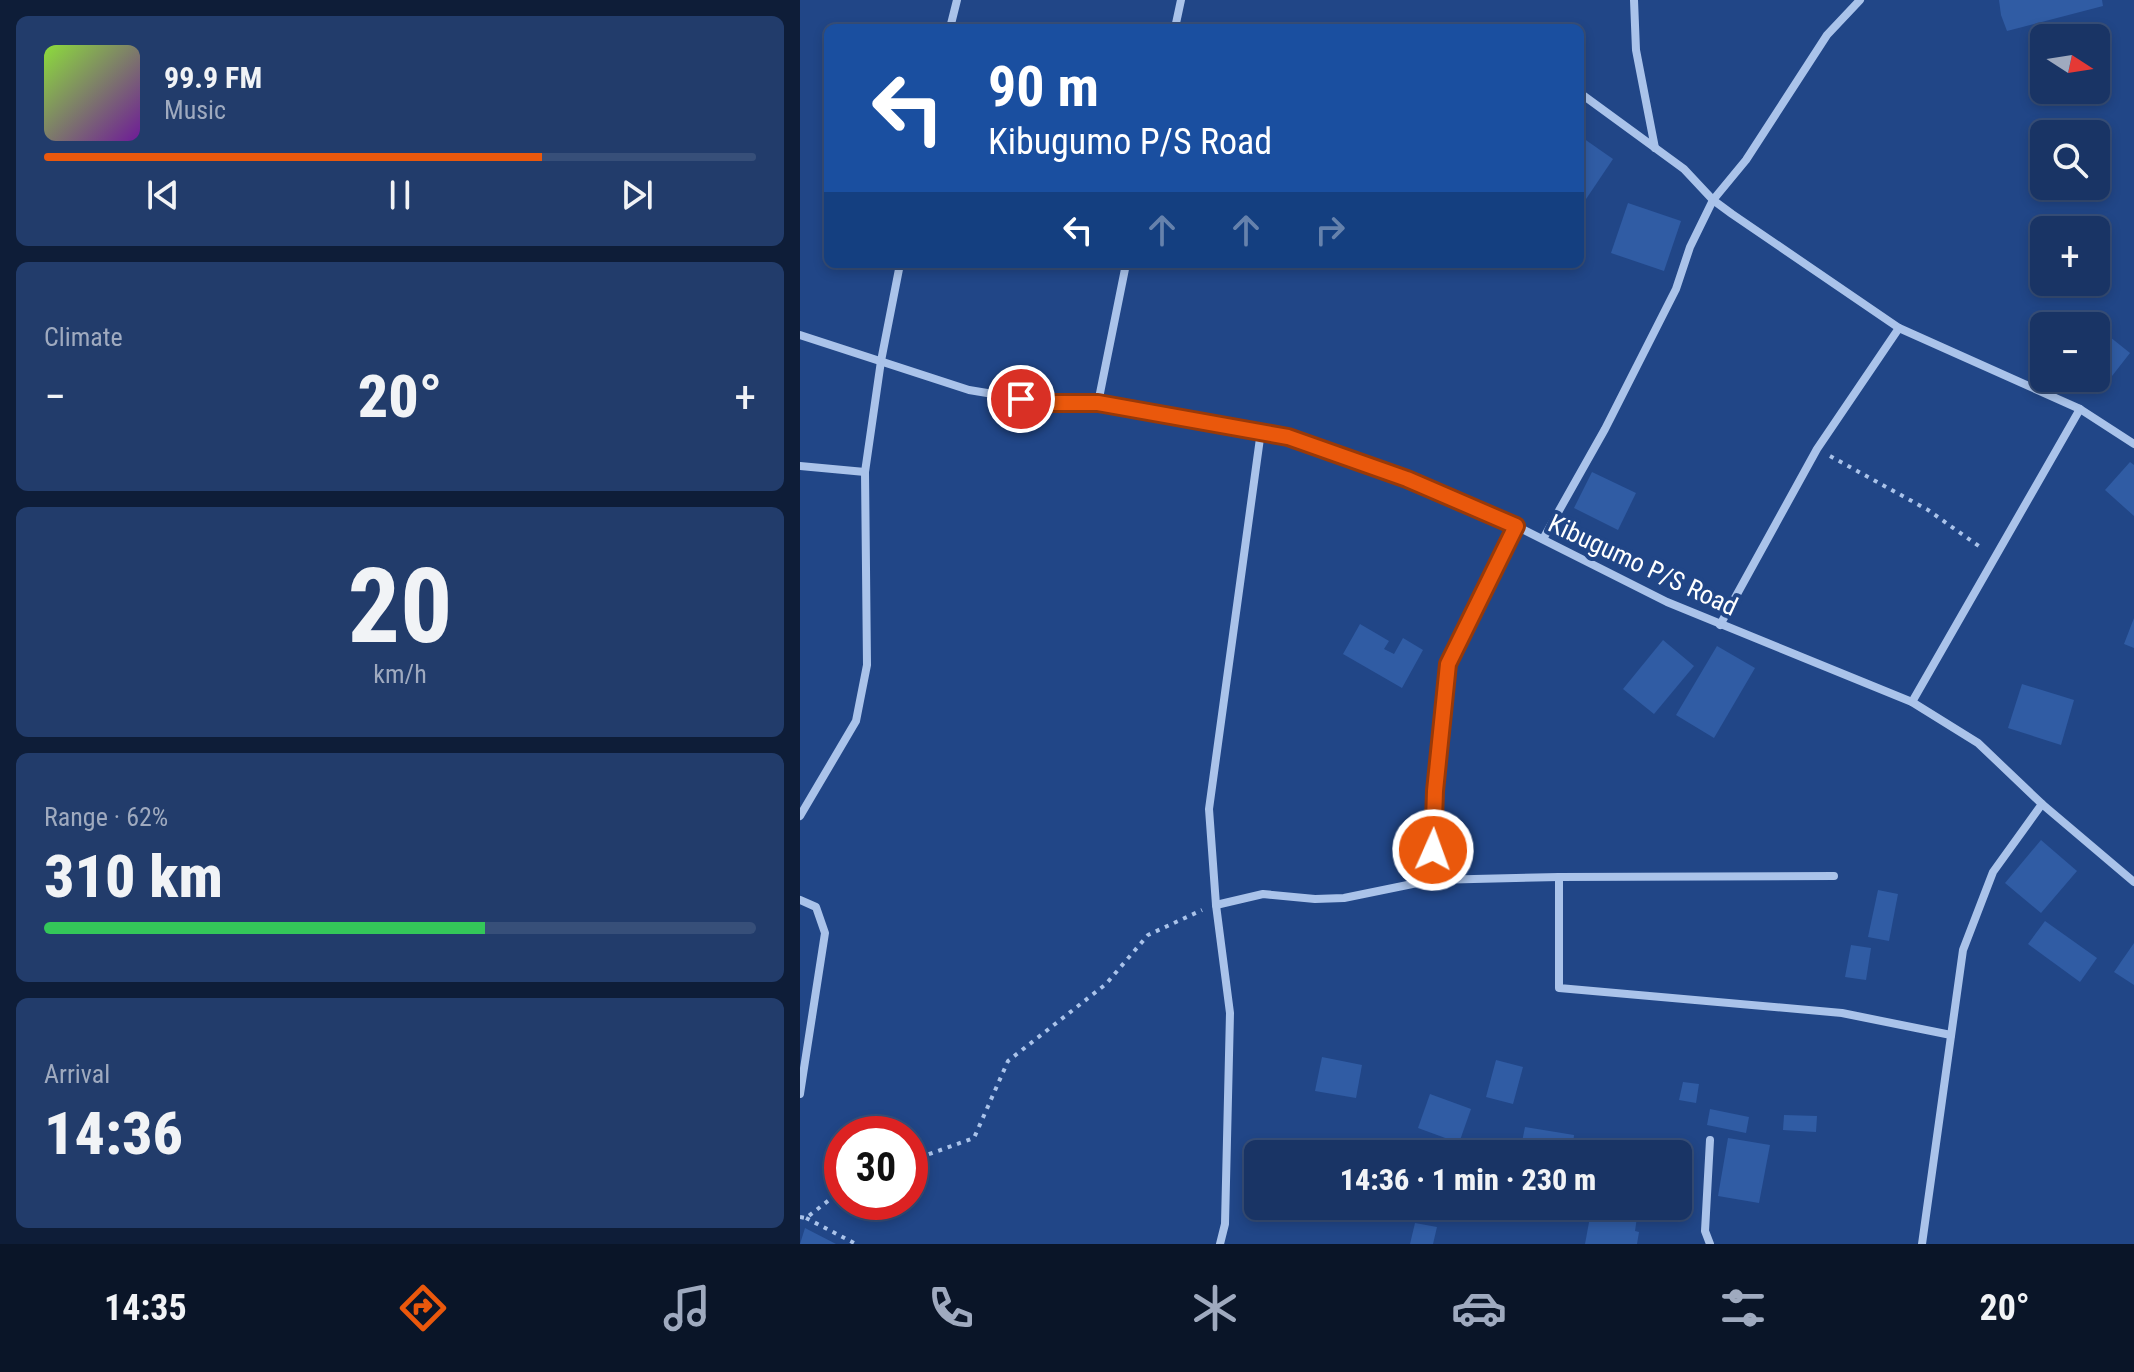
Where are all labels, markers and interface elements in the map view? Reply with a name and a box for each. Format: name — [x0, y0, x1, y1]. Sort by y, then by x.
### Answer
north arrow — [2030, 24, 2110, 104]
map controls — [2030, 24, 2110, 392]
text: 90 m — [988, 54, 1099, 120]
icon: left — [856, 56, 960, 160]
text: 99.9 FM — [164, 60, 262, 95]
text: Music — [164, 95, 226, 125]
button: search — [2030, 120, 2110, 200]
text: Kibugumo P/S Road — [988, 121, 1272, 163]
icon: previous — [141, 173, 185, 217]
icon: pause — [378, 173, 422, 217]
icon: next — [615, 173, 659, 217]
icon: left — [1056, 208, 1100, 252]
icon: ahead — [1140, 208, 1184, 252]
icon: ahead — [1224, 208, 1268, 252]
icon: right — [1308, 208, 1352, 252]
button: + — [2030, 216, 2110, 296]
button: − — [2030, 312, 2110, 392]
text: Climate — [44, 322, 123, 352]
text: 20° — [358, 361, 442, 432]
pin — [987, 365, 1055, 433]
text: − — [44, 371, 66, 423]
text: + — [734, 371, 756, 423]
icon: arrive — [999, 377, 1043, 421]
street label: Kibugumo P/S Road — [1544, 508, 1742, 622]
text: 20 — [347, 546, 453, 667]
text: km/h — [373, 659, 427, 689]
text: Range · 62% — [44, 802, 168, 832]
position arrow — [1391, 808, 1475, 892]
text: 310 km — [44, 841, 223, 912]
text: Arrival — [44, 1059, 110, 1089]
text: 14:36 — [44, 1098, 183, 1169]
speed limit sign: 30 — [824, 1116, 928, 1220]
text: 14:36 · 1 min · 230 m — [1340, 1162, 1596, 1197]
icon: directions — [395, 1280, 451, 1336]
icon: music — [659, 1280, 715, 1336]
icon: phone — [923, 1280, 979, 1336]
icon: climate — [1187, 1280, 1243, 1336]
icon: car — [1451, 1280, 1507, 1336]
icon: filters — [1715, 1280, 1771, 1336]
text: 14:35 — [104, 1287, 187, 1329]
text: 20° — [1979, 1287, 2030, 1329]

